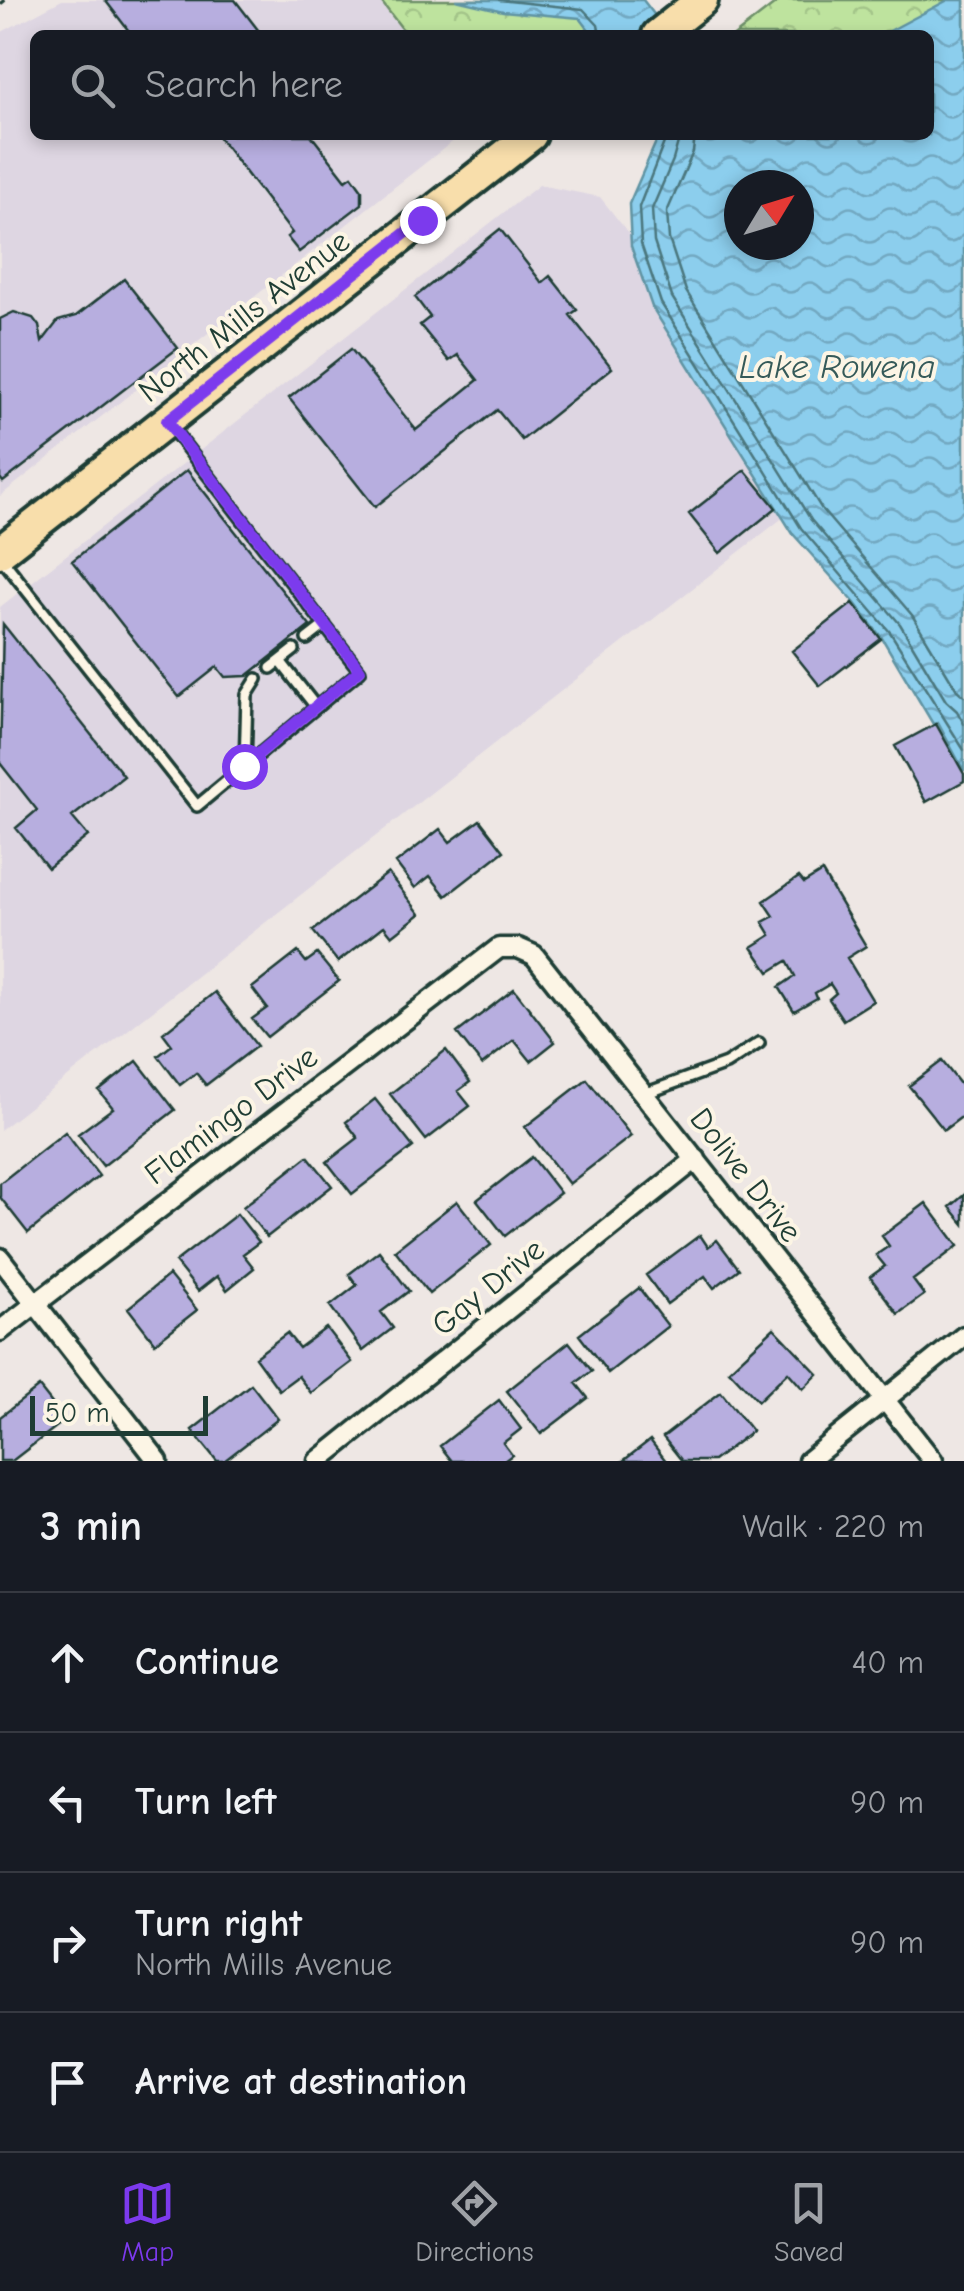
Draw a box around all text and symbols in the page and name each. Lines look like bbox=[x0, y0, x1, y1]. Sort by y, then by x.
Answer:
search box bbox=[30, 30, 934, 140]
icon: search bbox=[65, 58, 120, 113]
text: Search here bbox=[145, 63, 343, 107]
north arrow bbox=[724, 170, 814, 260]
route end bbox=[400, 198, 446, 244]
street label: North Mills Avenue bbox=[131, 222, 357, 410]
water label: Lake Rowena bbox=[739, 346, 935, 387]
route start bbox=[222, 744, 268, 790]
street label: Flamingo Drive bbox=[137, 1038, 325, 1192]
street label: Dolive Drive bbox=[682, 1101, 810, 1249]
street label: Gay Drive bbox=[425, 1231, 551, 1343]
scale bar bbox=[30, 1391, 208, 1436]
text: 50 m bbox=[45, 1397, 110, 1429]
text: 3 min bbox=[40, 1502, 142, 1551]
text: Walk · 220 m bbox=[742, 1508, 924, 1545]
icon: ahead bbox=[40, 1635, 95, 1690]
text: Continue bbox=[135, 1640, 279, 1684]
text: 40 m bbox=[852, 1644, 924, 1681]
icon: left bbox=[40, 1775, 95, 1830]
text: Turn left bbox=[135, 1780, 276, 1824]
text: 90 m bbox=[850, 1784, 924, 1821]
text: Turn right bbox=[135, 1902, 302, 1946]
icon: right bbox=[40, 1915, 95, 1970]
text: 90 m bbox=[850, 1924, 924, 1961]
text: North Mills Avenue bbox=[135, 1946, 392, 1983]
icon: arrive bbox=[40, 2055, 95, 2110]
text: Arrive at destination bbox=[135, 2060, 467, 2104]
tab: Map bbox=[120, 2176, 175, 2268]
tab: Directions bbox=[415, 2176, 534, 2268]
tab: Saved bbox=[774, 2176, 844, 2268]

